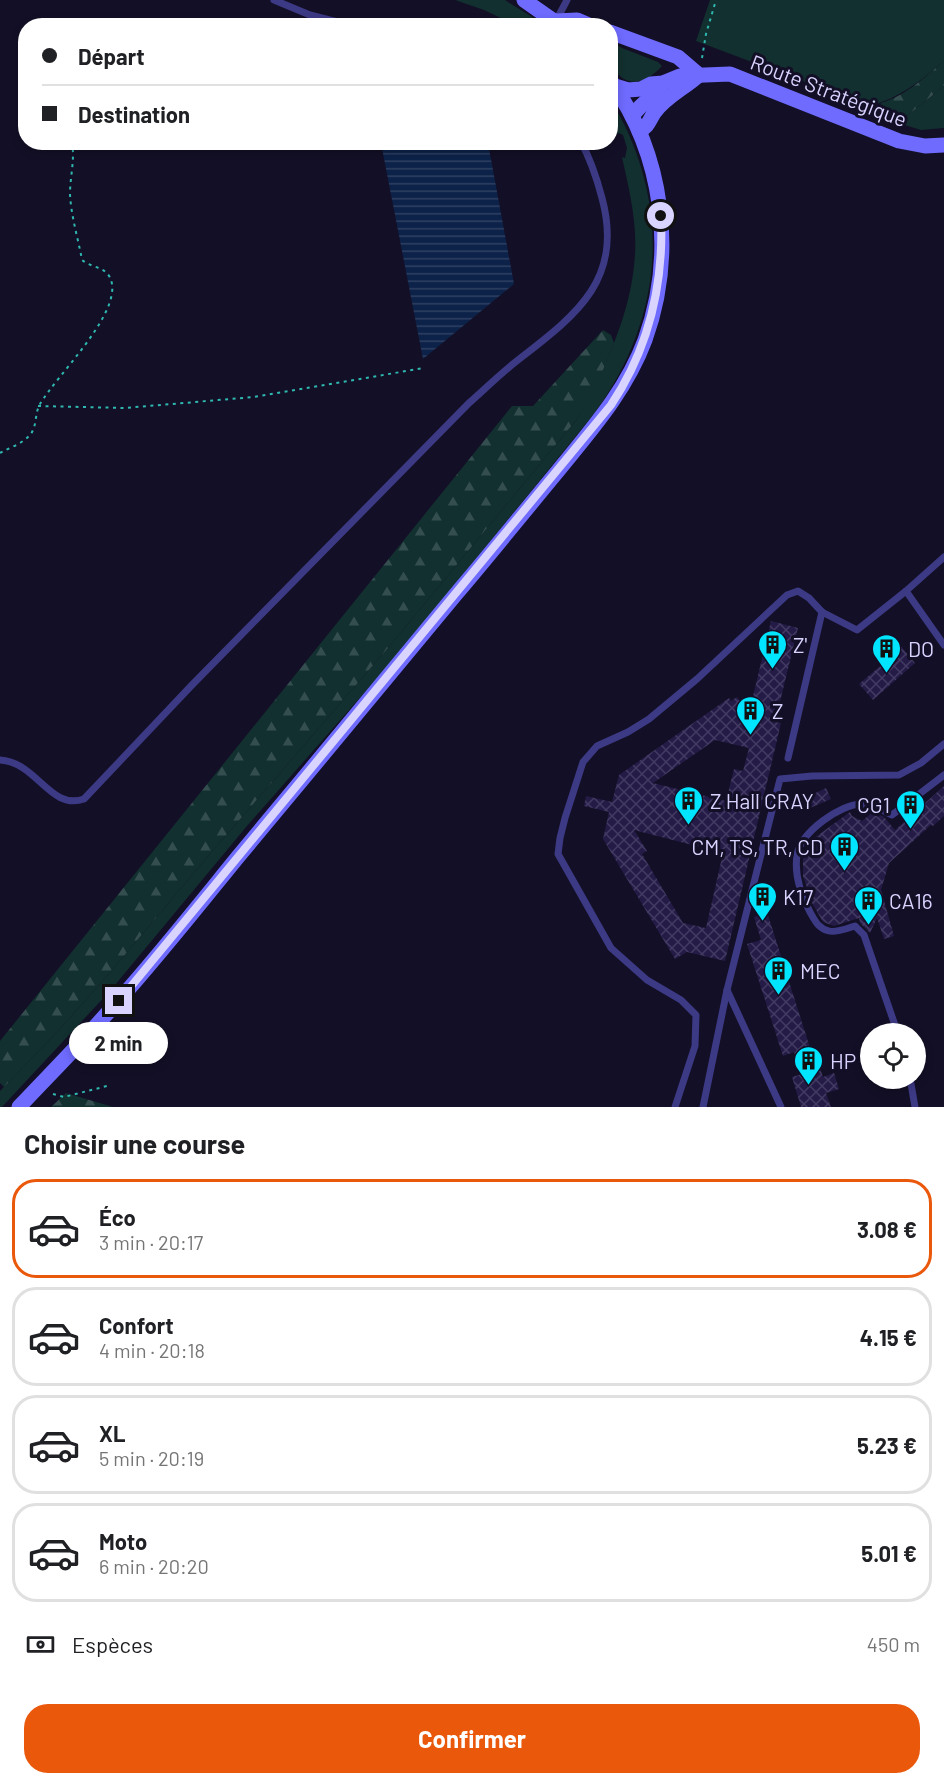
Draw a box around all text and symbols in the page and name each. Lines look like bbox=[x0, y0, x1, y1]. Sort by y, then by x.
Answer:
text: Départ bbox=[78, 43, 145, 69]
street label: Route Stratégique bbox=[747, 49, 911, 131]
text: Destination bbox=[78, 101, 190, 127]
route start bbox=[647, 202, 674, 229]
building icon: Z' bbox=[756, 628, 788, 670]
place label: Z' bbox=[793, 632, 808, 657]
building icon: DO bbox=[871, 632, 903, 674]
place label: DO bbox=[908, 636, 934, 661]
building icon: Z bbox=[735, 694, 767, 736]
place label: Z bbox=[772, 698, 784, 723]
building icon: Z Hall CRAY bbox=[673, 784, 705, 826]
place label: Z Hall CRAY bbox=[710, 788, 814, 813]
building icon: CG1 bbox=[895, 788, 927, 830]
place label: CG1 bbox=[857, 792, 890, 817]
building icon: CM, TS, TR, CD bbox=[828, 830, 860, 872]
place label: CM, TS, TR, CD bbox=[692, 834, 823, 859]
building icon: K17 bbox=[746, 880, 778, 922]
place label: K17 bbox=[783, 884, 813, 909]
building icon: CA16 bbox=[852, 884, 884, 926]
place label: CA16 bbox=[889, 888, 933, 913]
building icon: MEC bbox=[763, 954, 795, 996]
place label: MEC bbox=[800, 958, 840, 983]
route end bbox=[105, 987, 132, 1014]
callout: 2 min bbox=[70, 1022, 168, 1064]
map controls bbox=[860, 1023, 926, 1089]
button: locate bbox=[860, 1023, 926, 1089]
text: 2 min bbox=[95, 1031, 142, 1055]
building icon: HP bbox=[793, 1044, 825, 1086]
place label: HP bbox=[830, 1048, 856, 1073]
text: Choisir une course bbox=[24, 1127, 245, 1159]
icon: car bbox=[27, 1202, 81, 1256]
text: Éco bbox=[99, 1204, 136, 1230]
text: 3.08 € bbox=[857, 1216, 917, 1242]
text: 3 min · 20:17 bbox=[99, 1230, 203, 1254]
icon: car bbox=[27, 1310, 81, 1364]
text: Confort bbox=[99, 1312, 174, 1338]
text: 4.15 € bbox=[860, 1324, 917, 1350]
text: 4 min · 20:18 bbox=[99, 1338, 205, 1362]
icon: car bbox=[27, 1418, 81, 1472]
text: XL bbox=[99, 1420, 125, 1446]
text: 5.23 € bbox=[857, 1432, 917, 1458]
text: 5 min · 20:19 bbox=[99, 1446, 204, 1470]
icon: car bbox=[27, 1526, 81, 1580]
text: Moto bbox=[99, 1528, 147, 1554]
text: 5.01 € bbox=[861, 1540, 917, 1566]
text: 6 min · 20:20 bbox=[99, 1554, 209, 1578]
icon: cash bbox=[24, 1628, 57, 1661]
text: Espèces bbox=[72, 1631, 153, 1657]
text: 450 m bbox=[867, 1632, 920, 1656]
button: Confirmer bbox=[24, 1704, 920, 1773]

